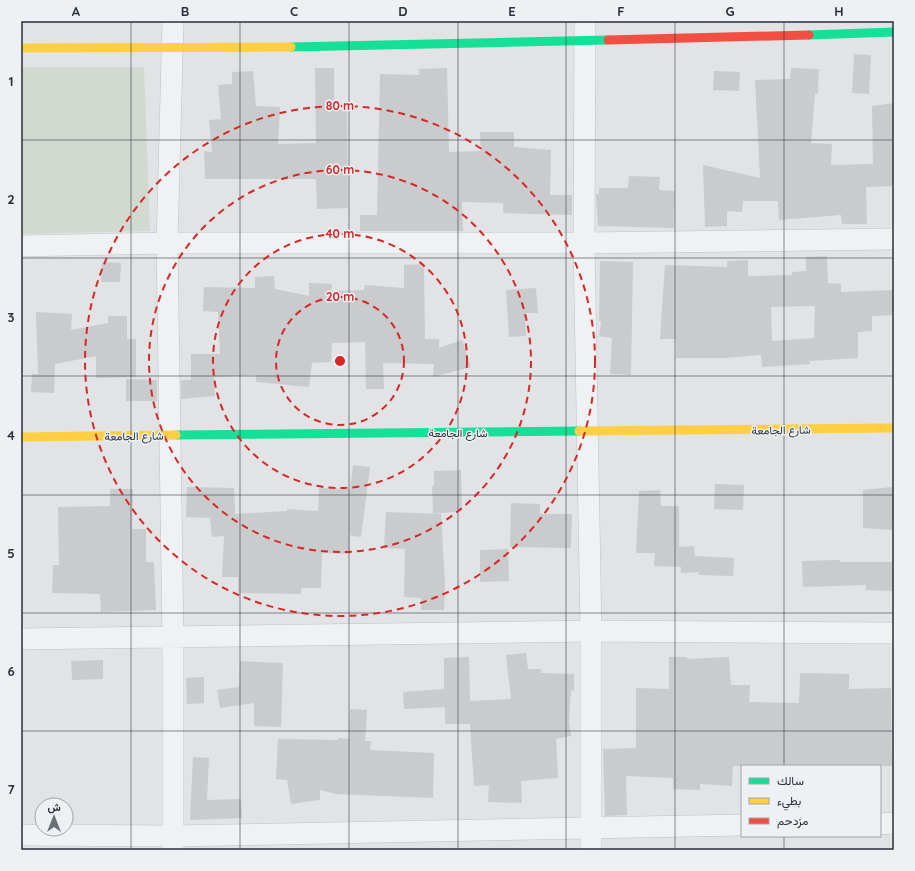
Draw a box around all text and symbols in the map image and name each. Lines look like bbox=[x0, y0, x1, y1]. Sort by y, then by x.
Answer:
text: A bbox=[72, 3, 81, 19]
text: B bbox=[181, 3, 189, 19]
text: C bbox=[290, 3, 298, 19]
text: D bbox=[398, 3, 408, 19]
text: E bbox=[508, 3, 516, 19]
text: F bbox=[617, 3, 625, 19]
text: G bbox=[725, 3, 735, 19]
text: H bbox=[834, 3, 844, 19]
text: 1 bbox=[8, 73, 14, 89]
text: 80 m bbox=[326, 98, 354, 113]
text: 60 m bbox=[326, 162, 354, 177]
text: 2 bbox=[7, 191, 15, 207]
text: 40 m bbox=[326, 226, 354, 241]
text: 20 m bbox=[326, 289, 354, 304]
text: 3 bbox=[8, 309, 15, 325]
centre of rings bbox=[333, 354, 347, 368]
street label: شارع الجامعة bbox=[751, 422, 811, 439]
street label: شارع الجامعة bbox=[428, 426, 488, 441]
text: 4 bbox=[7, 427, 15, 443]
street label: شارع الجامعة bbox=[104, 428, 164, 445]
text: 5 bbox=[7, 545, 15, 561]
text: 6 bbox=[7, 663, 15, 679]
legend bbox=[741, 765, 881, 837]
text: سالك bbox=[777, 773, 804, 788]
text: 7 bbox=[7, 781, 15, 797]
text: بطيء bbox=[777, 793, 801, 811]
north arrow bbox=[34, 797, 74, 837]
text: ش bbox=[47, 800, 61, 814]
text: مزدحم bbox=[777, 813, 808, 829]

